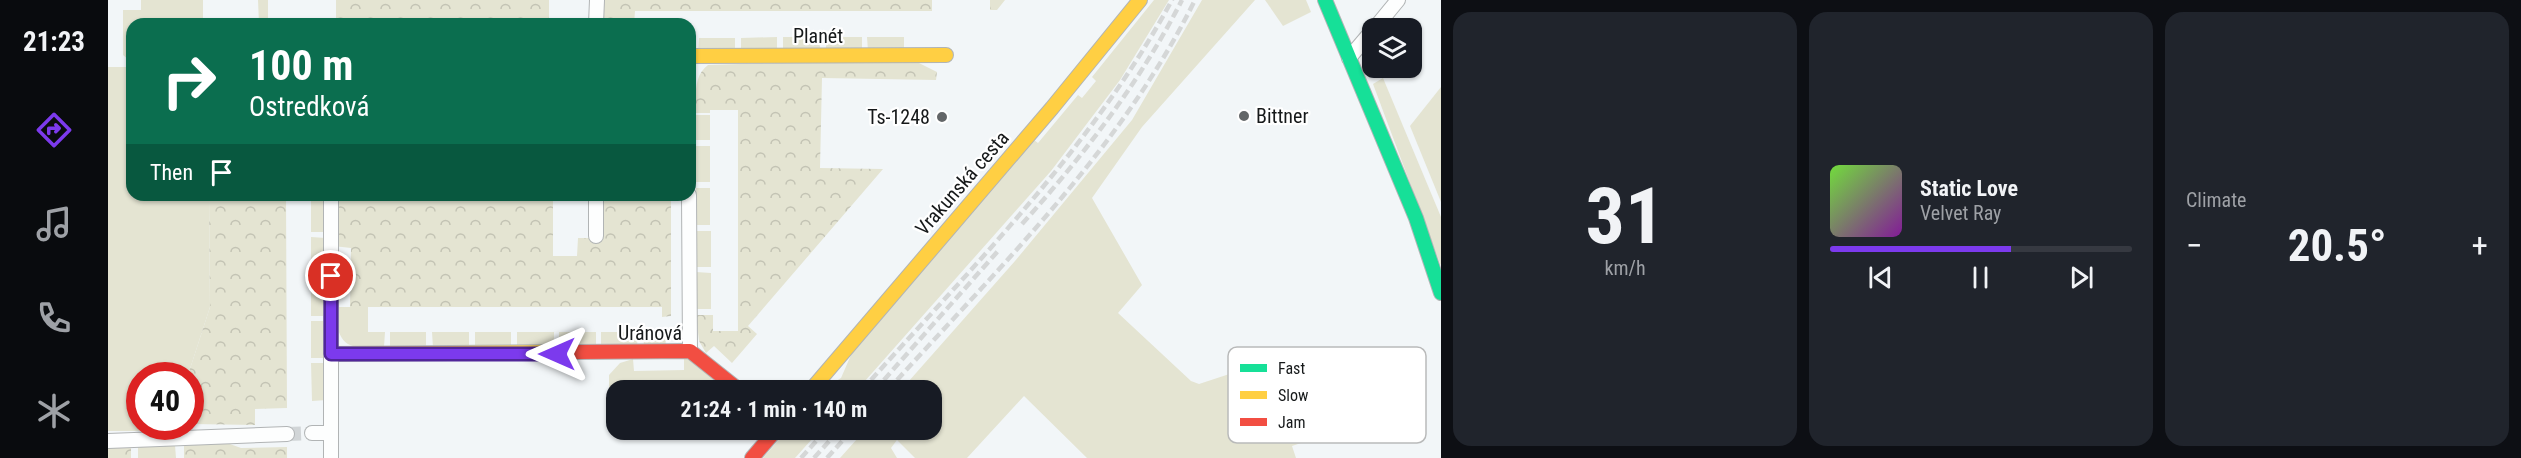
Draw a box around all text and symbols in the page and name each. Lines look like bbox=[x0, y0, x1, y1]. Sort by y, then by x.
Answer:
map controls bbox=[1362, 18, 1422, 78]
button: layers bbox=[1362, 18, 1422, 78]
street label: Planét bbox=[793, 24, 843, 48]
text: 21:23 bbox=[23, 26, 85, 58]
text: 100 m bbox=[249, 41, 354, 90]
icon: right bbox=[150, 42, 228, 120]
text: Ostredková bbox=[249, 91, 369, 123]
place label: Bittner bbox=[1256, 104, 1309, 128]
place label: Ts-1248 bbox=[867, 105, 930, 129]
icon: directions bbox=[33, 109, 75, 151]
marker: Bittner bbox=[1237, 109, 1251, 123]
marker: Ts-1248 bbox=[935, 110, 949, 124]
street label: Vrakunská cesta bbox=[910, 126, 1014, 240]
icon: arrive bbox=[205, 156, 238, 189]
text: Then bbox=[150, 160, 193, 185]
text: 31 bbox=[1586, 171, 1664, 262]
text: Static Love bbox=[1920, 176, 2018, 201]
text: Climate bbox=[2186, 188, 2246, 212]
text: Velvet Ray bbox=[1920, 201, 2001, 225]
icon: music bbox=[33, 203, 75, 245]
text: 20.5° bbox=[2288, 219, 2386, 272]
text: − bbox=[2186, 226, 2203, 265]
text: + bbox=[2472, 226, 2488, 265]
pin bbox=[305, 250, 356, 301]
text: km/h bbox=[1604, 256, 1646, 280]
icon: arrive bbox=[314, 259, 347, 292]
icon: previous bbox=[1864, 261, 1897, 294]
icon: pause bbox=[1964, 261, 1997, 294]
icon: next bbox=[2065, 261, 2098, 294]
icon: phone bbox=[33, 297, 75, 339]
street label: Uránová bbox=[618, 321, 682, 345]
position arrow bbox=[525, 322, 589, 386]
legend bbox=[1228, 347, 1426, 443]
text: Fast bbox=[1278, 359, 1305, 378]
speed limit sign: 40 bbox=[126, 362, 204, 440]
text: Slow bbox=[1278, 386, 1308, 405]
icon: climate bbox=[33, 390, 75, 432]
text: 21:24 · 1 min · 140 m bbox=[681, 397, 867, 422]
text: Jam bbox=[1278, 413, 1305, 432]

